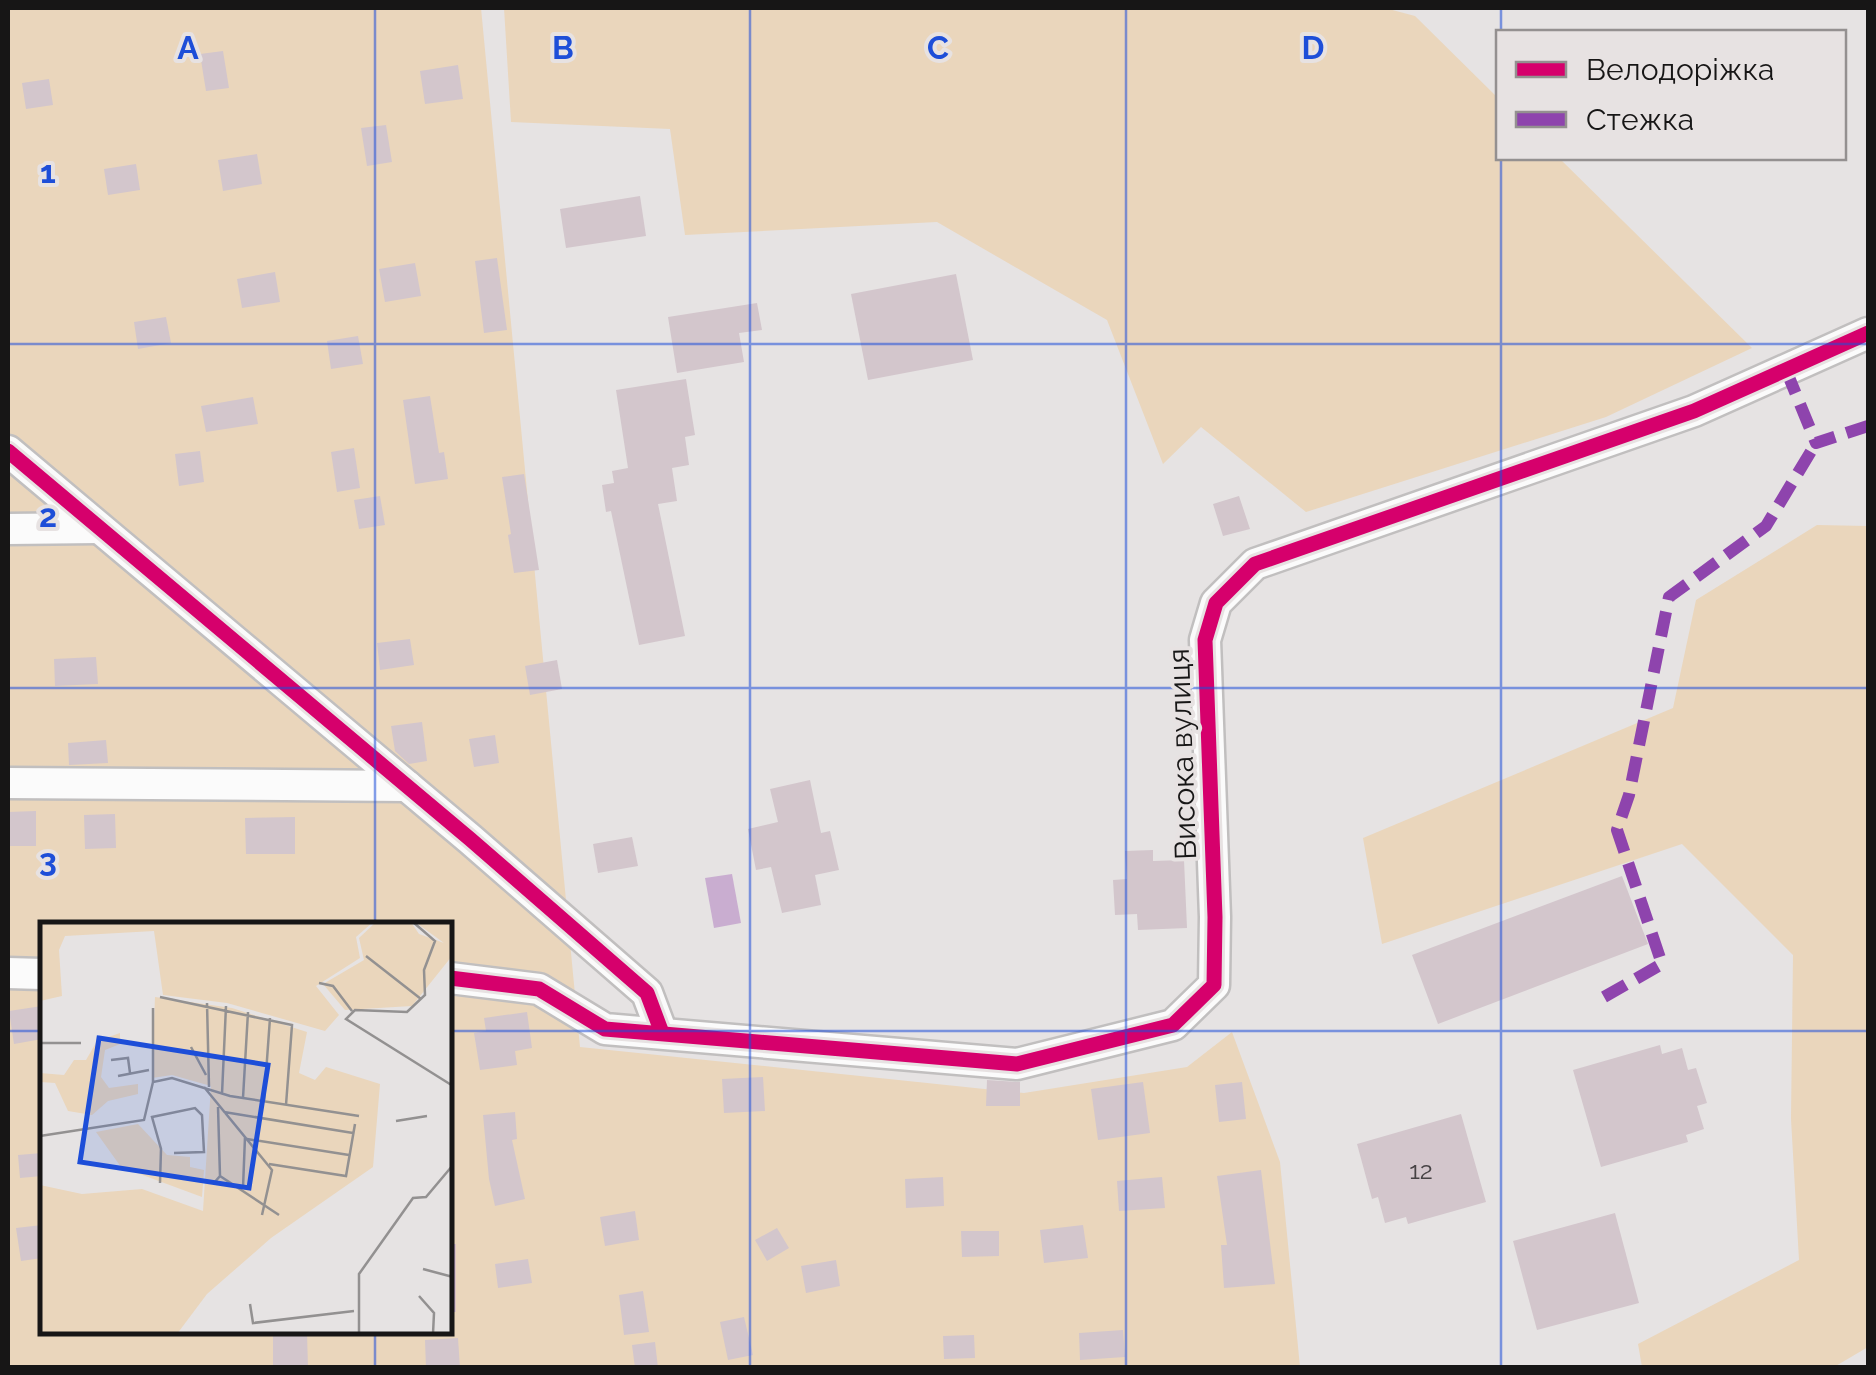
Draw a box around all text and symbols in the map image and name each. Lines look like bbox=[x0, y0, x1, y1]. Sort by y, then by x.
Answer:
text: A bbox=[177, 29, 199, 66]
text: B bbox=[552, 29, 574, 66]
text: C bbox=[927, 29, 949, 66]
text: D bbox=[1302, 29, 1324, 66]
legend bbox=[1496, 30, 1846, 160]
text: Велодоріжка bbox=[1586, 52, 1774, 87]
text: Стежка bbox=[1586, 102, 1694, 137]
text: 1 bbox=[40, 153, 56, 190]
text: 2 bbox=[39, 497, 57, 534]
street label: Висока вулиця bbox=[1161, 648, 1203, 860]
text: 3 bbox=[39, 841, 57, 878]
inset map bbox=[40, 922, 452, 1335]
house number: 12 bbox=[1409, 1155, 1433, 1185]

